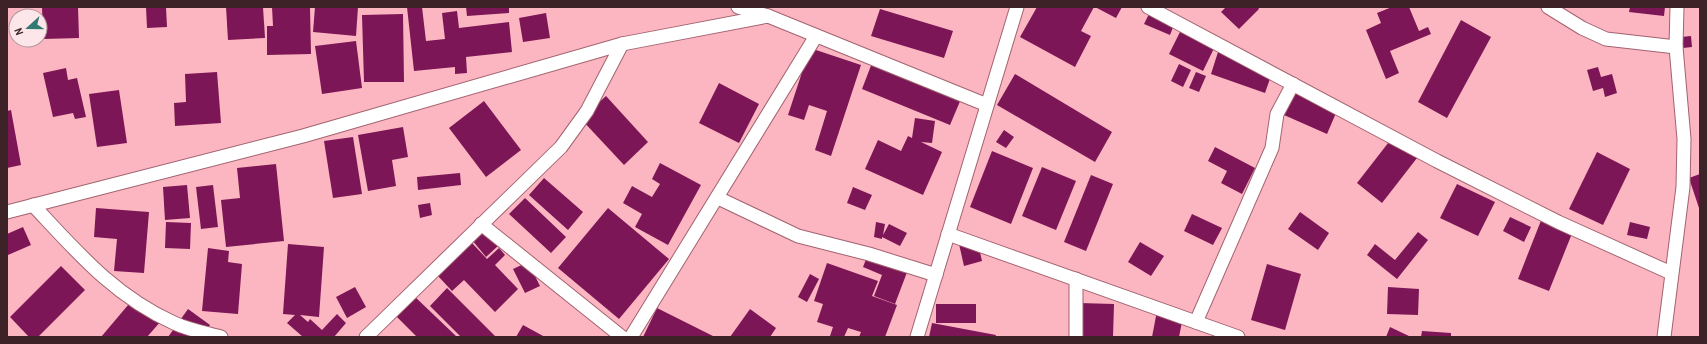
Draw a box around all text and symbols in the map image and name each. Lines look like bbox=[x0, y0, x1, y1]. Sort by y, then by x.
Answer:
north arrow bbox=[8, 8, 48, 48]
text: N bbox=[11, 26, 26, 37]

